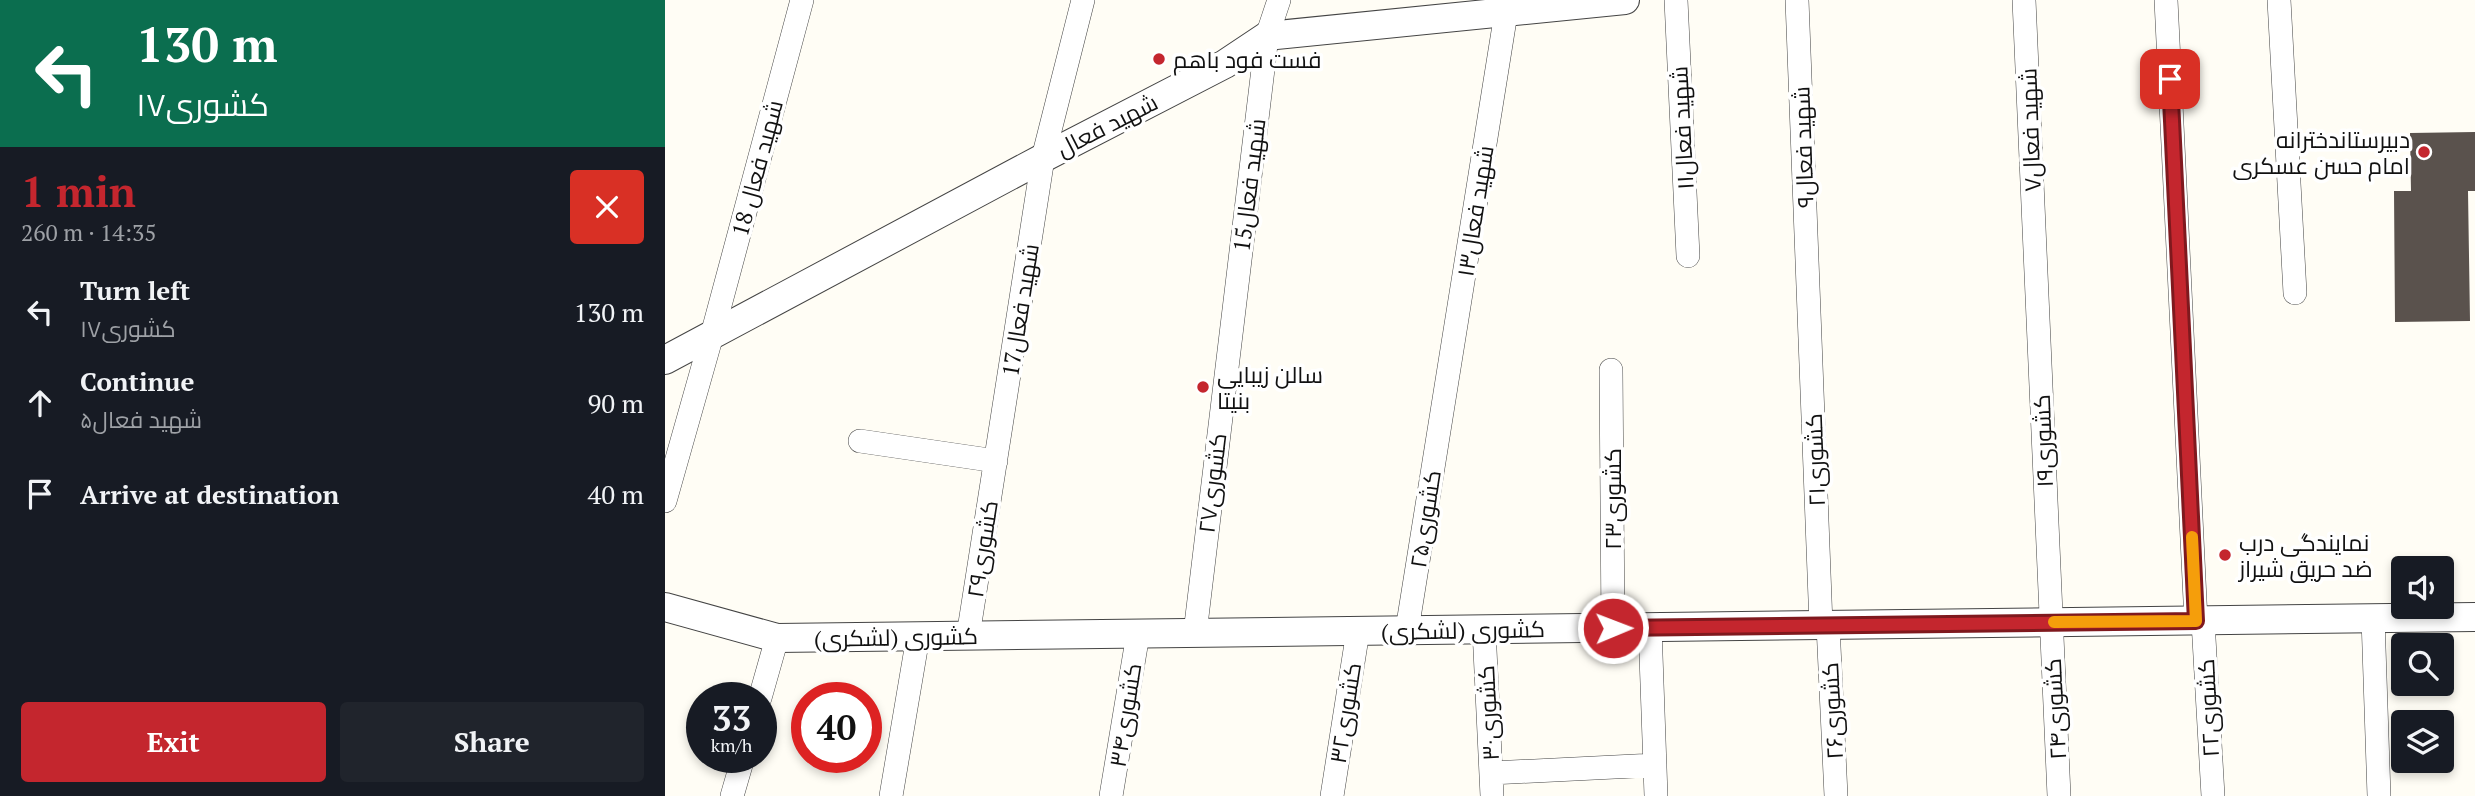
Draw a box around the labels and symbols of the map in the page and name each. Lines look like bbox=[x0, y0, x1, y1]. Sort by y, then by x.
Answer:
place label: فست فود باهم bbox=[1173, 44, 1321, 76]
pin bbox=[2140, 49, 2200, 109]
marker: فست فود باهم bbox=[1151, 51, 1167, 67]
street label: شهید فعال۱۱ bbox=[1663, 65, 1701, 191]
street label: شهید فعال۷ bbox=[2012, 68, 2048, 192]
street label: شهید فعال bbox=[1051, 86, 1163, 164]
street label: شهید فعال۹ bbox=[1785, 86, 1821, 208]
street label: 18 شهید فعال bbox=[724, 97, 790, 239]
street label: 15شهید فعال bbox=[1225, 117, 1273, 253]
place label: دبیرستاندخترانه امام حسن عسکری bbox=[2232, 124, 2410, 182]
street label: شهید فعال۱۳ bbox=[1449, 143, 1501, 279]
marker: دبیرستاندخترانه امام حسن عسکری bbox=[2416, 144, 2432, 160]
street label: 17شهید فعال bbox=[994, 241, 1046, 379]
place label: سالن زیبایی بنیتا bbox=[1217, 359, 1323, 416]
marker: سالن زیبایی بنیتا bbox=[1195, 379, 1211, 395]
street label: ۱۹کشوری bbox=[2026, 394, 2060, 488]
street label: ۲۱کشوری bbox=[1798, 413, 1832, 507]
street label: کشوری۲۷ bbox=[1190, 431, 1234, 535]
street label: کشوری۲۳ bbox=[1597, 448, 1628, 550]
street label: کشوری۲۵ bbox=[1402, 468, 1448, 570]
street label: کشوری۲۹ bbox=[959, 498, 1005, 600]
place label: نمایندگی درب ضد حریق شیراز bbox=[2237, 527, 2373, 584]
marker: نمایندگی درب ضد حریق شیراز bbox=[2217, 547, 2233, 563]
position arrow bbox=[1576, 591, 1650, 665]
street label: کشوری (لشکری) bbox=[1381, 613, 1545, 647]
street label: کشوری (لشکری) bbox=[814, 620, 978, 654]
street label: کشوری۲۴ bbox=[2037, 658, 2073, 760]
street label: کشوری۲۲ bbox=[2190, 658, 2226, 758]
street label: کشوری۳۲ bbox=[1322, 660, 1368, 766]
street label: کشوری۳۴ bbox=[1101, 661, 1149, 769]
street label: کشوری۲۶ bbox=[1814, 662, 1850, 760]
street label: کشوری۳۰ bbox=[1470, 665, 1506, 761]
speed limit sign: 40 bbox=[791, 682, 882, 773]

